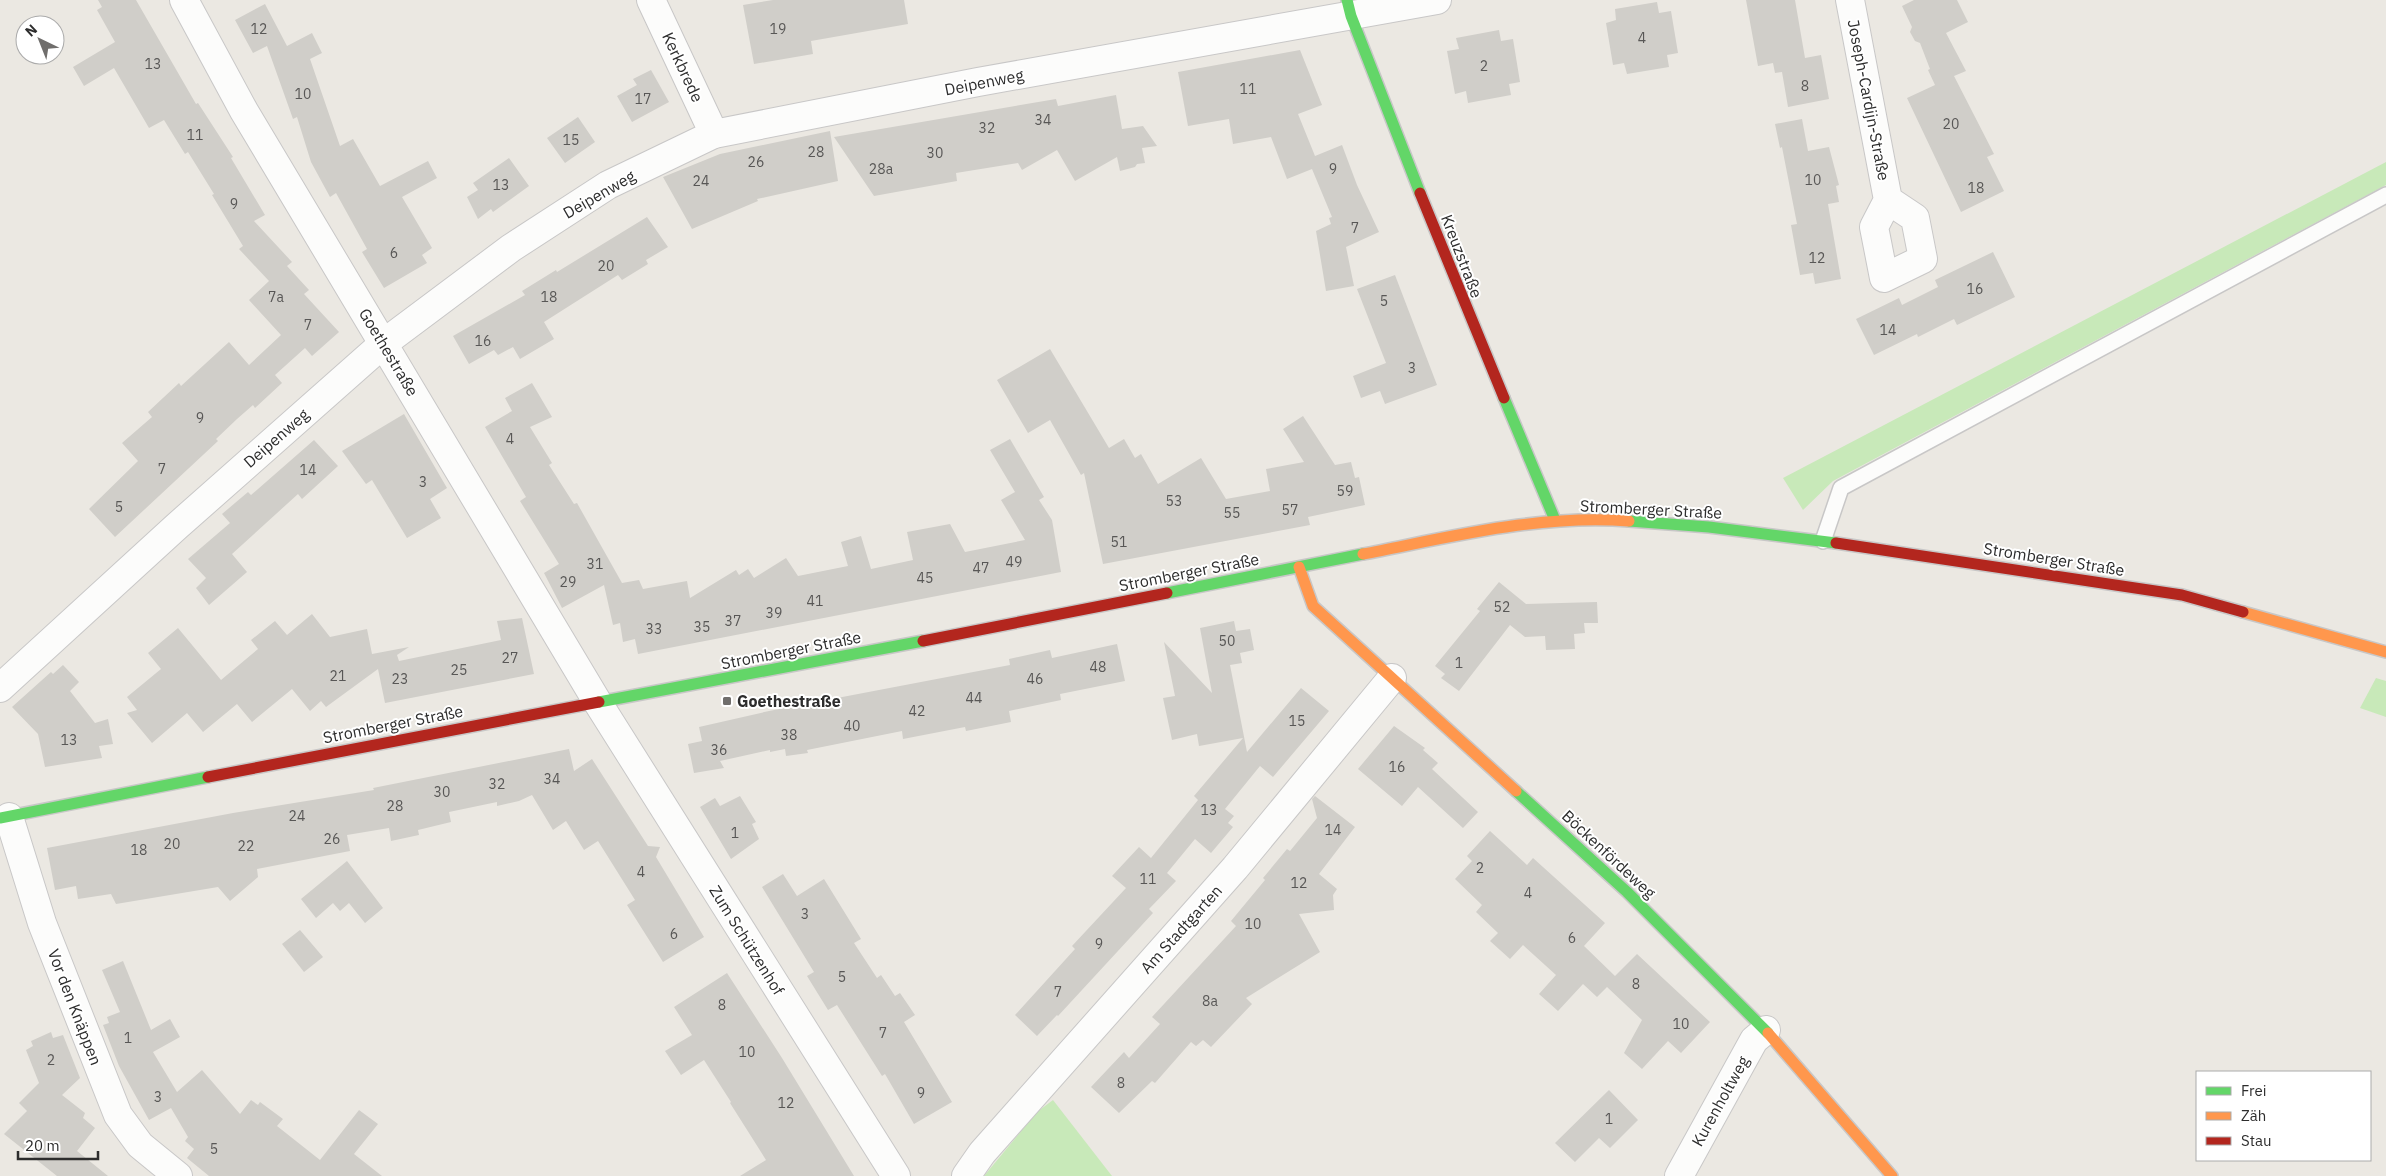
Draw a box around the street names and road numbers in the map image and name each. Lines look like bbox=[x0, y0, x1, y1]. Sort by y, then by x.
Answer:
street label: Joseph-Cardijn-Straße bbox=[1844, 18, 1894, 182]
street label: Kerkbrede bbox=[658, 29, 708, 105]
street label: Deipenweg bbox=[943, 64, 1026, 99]
street label: Deipenweg bbox=[559, 165, 639, 223]
street label: Kreuzstraße bbox=[1437, 211, 1487, 301]
street label: Goethestraße bbox=[355, 304, 423, 400]
street label: Deipenweg bbox=[239, 404, 313, 472]
street label: Stromberger Straße bbox=[1579, 495, 1723, 523]
street label: Stromberger Straße bbox=[1982, 538, 2126, 580]
street label: Stromberger Straße bbox=[1117, 549, 1261, 595]
street label: Stromberger Straße bbox=[719, 627, 863, 673]
street label: Stromberger Straße bbox=[321, 701, 465, 747]
street label: Böckenfördeweg bbox=[1558, 806, 1660, 903]
street label: Am Stadtgarten bbox=[1136, 881, 1226, 977]
street label: Zum Schützenhof bbox=[705, 882, 789, 998]
street label: Vor den Knäppen bbox=[44, 946, 106, 1068]
street label: Kurenholtweg bbox=[1687, 1052, 1753, 1150]

